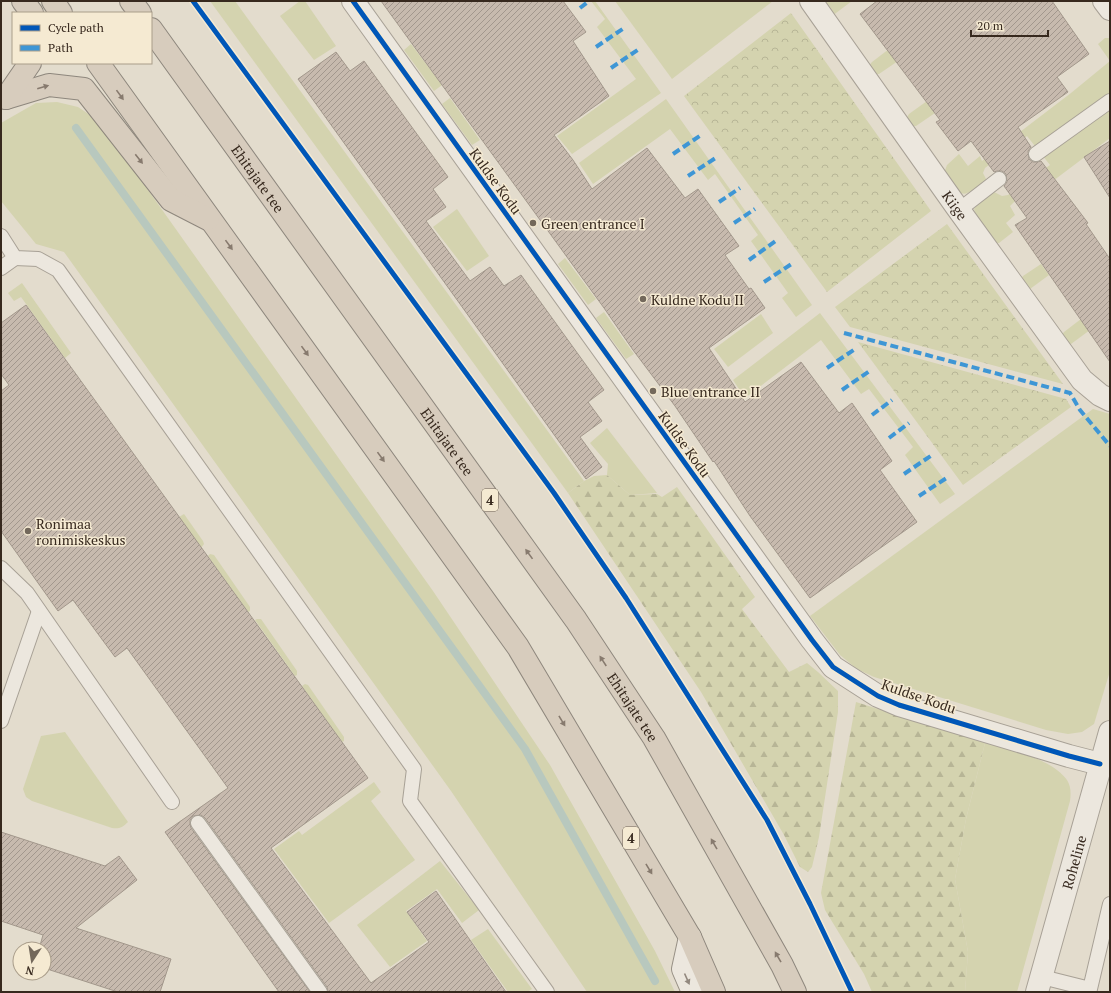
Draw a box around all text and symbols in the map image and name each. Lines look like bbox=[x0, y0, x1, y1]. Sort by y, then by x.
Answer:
legend bbox=[12, 12, 152, 64]
scale bar bbox=[971, 12, 1048, 38]
text: 20 m bbox=[977, 18, 1004, 33]
text: Cycle path bbox=[48, 20, 104, 35]
text: Path bbox=[48, 40, 73, 55]
one-way arrow bbox=[37, 84, 49, 90]
one-way arrow bbox=[116, 89, 124, 100]
street label: Ehitajate tee bbox=[228, 141, 289, 216]
street label: Kuldse Kodu bbox=[466, 144, 526, 218]
one-way arrow bbox=[134, 153, 143, 164]
street label: Kiige bbox=[938, 187, 972, 224]
place label: Green entrance I bbox=[541, 214, 645, 233]
marker: Green entrance I bbox=[528, 218, 538, 228]
one-way arrow bbox=[225, 240, 233, 251]
place label: Kuldne Kodu II bbox=[651, 290, 744, 309]
marker: Kuldne Kodu II bbox=[638, 294, 648, 304]
one-way arrow bbox=[301, 346, 309, 356]
place label: Blue entrance II bbox=[661, 382, 760, 401]
marker: Blue entrance II bbox=[648, 386, 658, 396]
street label: Ehitajate tee bbox=[417, 404, 478, 479]
street label: Kuldse Kodu bbox=[655, 407, 715, 481]
one-way arrow bbox=[377, 451, 385, 462]
road number: 4 bbox=[482, 489, 498, 511]
place label: Ronimaa ronimiskeskus bbox=[36, 514, 126, 549]
marker: Ronimaa ronimiskeskus bbox=[23, 526, 33, 536]
one-way arrow bbox=[525, 549, 533, 559]
one-way arrow bbox=[599, 656, 607, 666]
street label: Ehitajate tee bbox=[604, 669, 663, 745]
street label: Kuldse Kodu bbox=[879, 674, 959, 718]
one-way arrow bbox=[558, 715, 565, 727]
road number: 4 bbox=[623, 827, 639, 849]
street label: Roheline bbox=[1057, 833, 1090, 891]
one-way arrow bbox=[710, 838, 717, 850]
one-way arrow bbox=[646, 863, 653, 875]
north arrow bbox=[12, 941, 52, 981]
one-way arrow bbox=[774, 951, 781, 963]
text: N bbox=[24, 963, 35, 978]
one-way arrow bbox=[684, 973, 690, 984]

